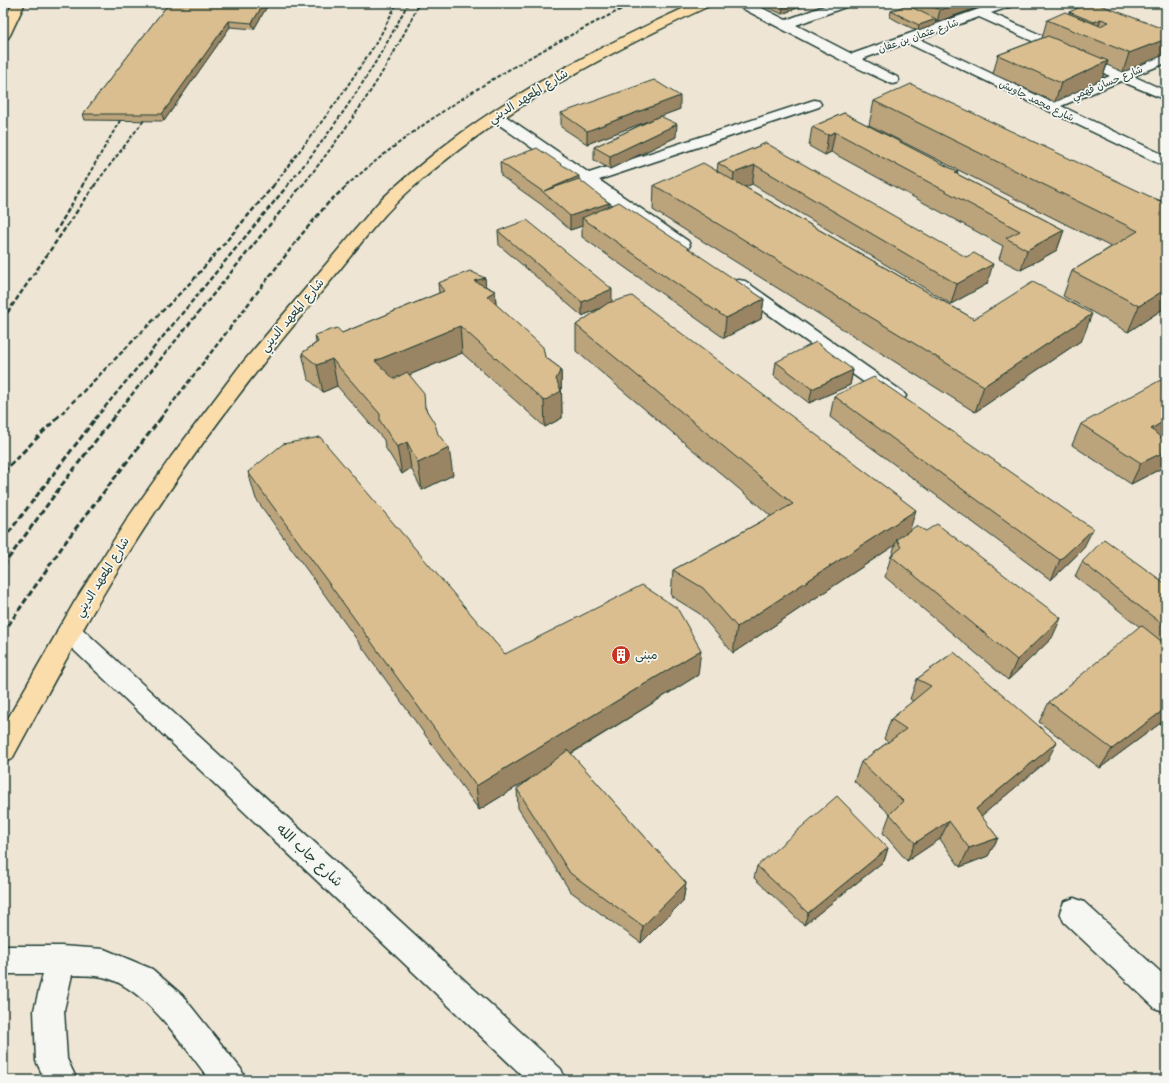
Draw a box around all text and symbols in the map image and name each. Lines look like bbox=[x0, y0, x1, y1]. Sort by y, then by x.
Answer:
street label: شارع عثمان بن عفان bbox=[877, 17, 961, 56]
street label: شارع حسان فهمي bbox=[1070, 63, 1146, 105]
street label: شارع المعهد الديني bbox=[486, 66, 572, 129]
street label: شارع محمد جاويش bbox=[997, 78, 1076, 125]
street label: شارع المعهد الديني bbox=[257, 276, 330, 357]
street label: شارع المعهد الديني bbox=[72, 535, 135, 621]
building icon: مبنى bbox=[610, 644, 632, 666]
place label: مبنى bbox=[635, 648, 658, 663]
street label: شارع جاب الله bbox=[272, 820, 346, 891]

